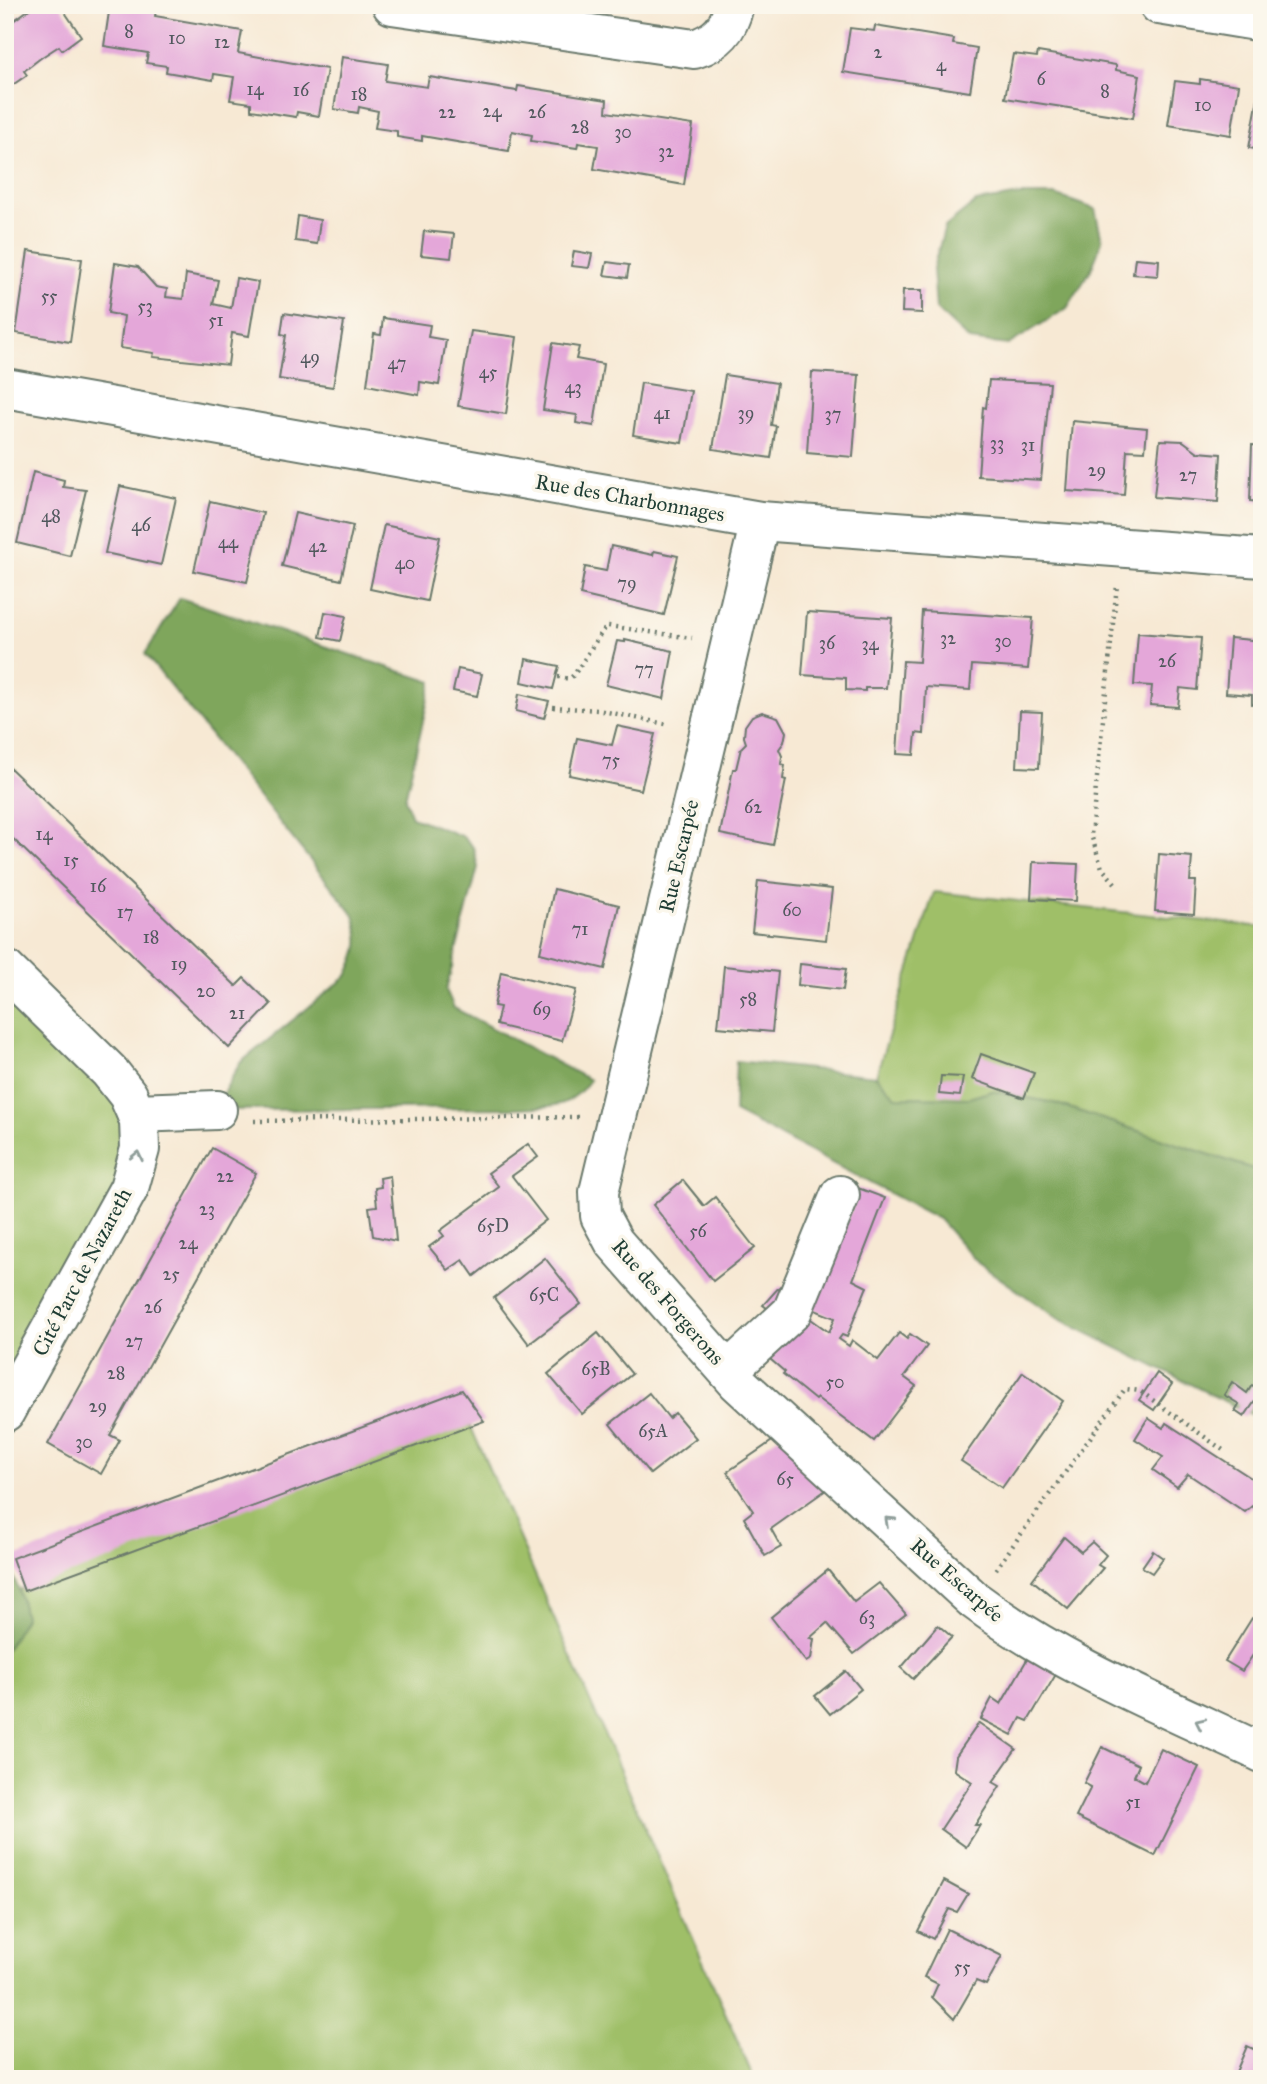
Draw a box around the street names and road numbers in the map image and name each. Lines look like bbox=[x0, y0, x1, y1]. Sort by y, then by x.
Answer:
street label: Rue des Charbonnages bbox=[533, 469, 727, 527]
street label: Rue Escarpée bbox=[653, 797, 705, 915]
street label: Cité Parc de Nazareth bbox=[27, 1183, 137, 1360]
street label: Rue des Forgerons bbox=[606, 1234, 730, 1370]
street label: Rue Escarpée bbox=[905, 1532, 1009, 1628]

